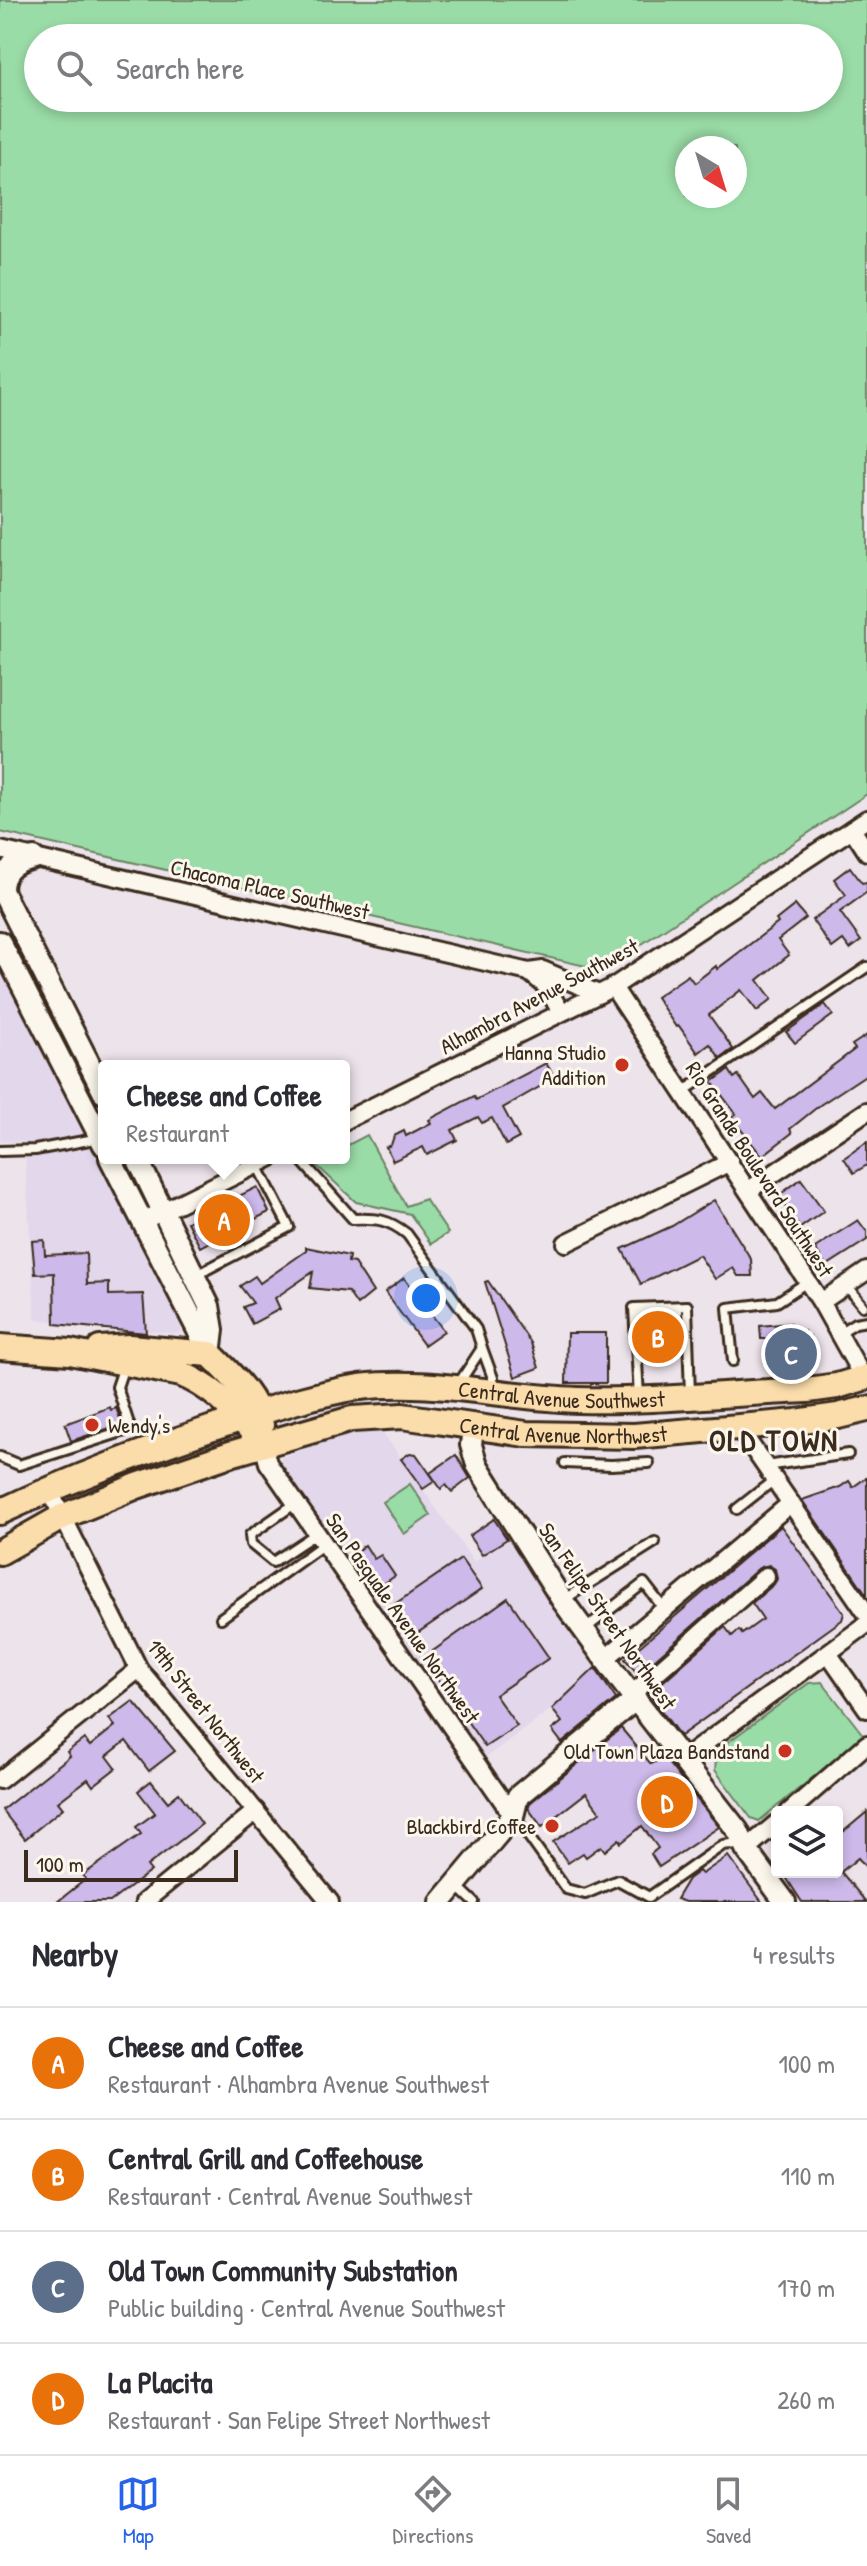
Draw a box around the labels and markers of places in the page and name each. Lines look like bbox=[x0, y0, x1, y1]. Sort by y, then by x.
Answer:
place label: Hanna Studio Addition bbox=[505, 1037, 606, 1092]
marker: Hanna Studio Addition bbox=[613, 1056, 631, 1074]
pin: A bbox=[198, 1190, 250, 1250]
pin: B bbox=[632, 1307, 684, 1367]
pin: C bbox=[765, 1324, 817, 1384]
place label: Wendy's bbox=[108, 1410, 170, 1440]
marker: Wendy's bbox=[83, 1416, 101, 1434]
place label: Old Town Plaza Bandstand bbox=[563, 1736, 769, 1766]
marker: Old Town Plaza Bandstand bbox=[776, 1742, 794, 1760]
pin: D bbox=[641, 1772, 693, 1832]
place label: Blackbird Coffee bbox=[407, 1811, 536, 1841]
marker: Blackbird Coffee bbox=[543, 1817, 561, 1835]

